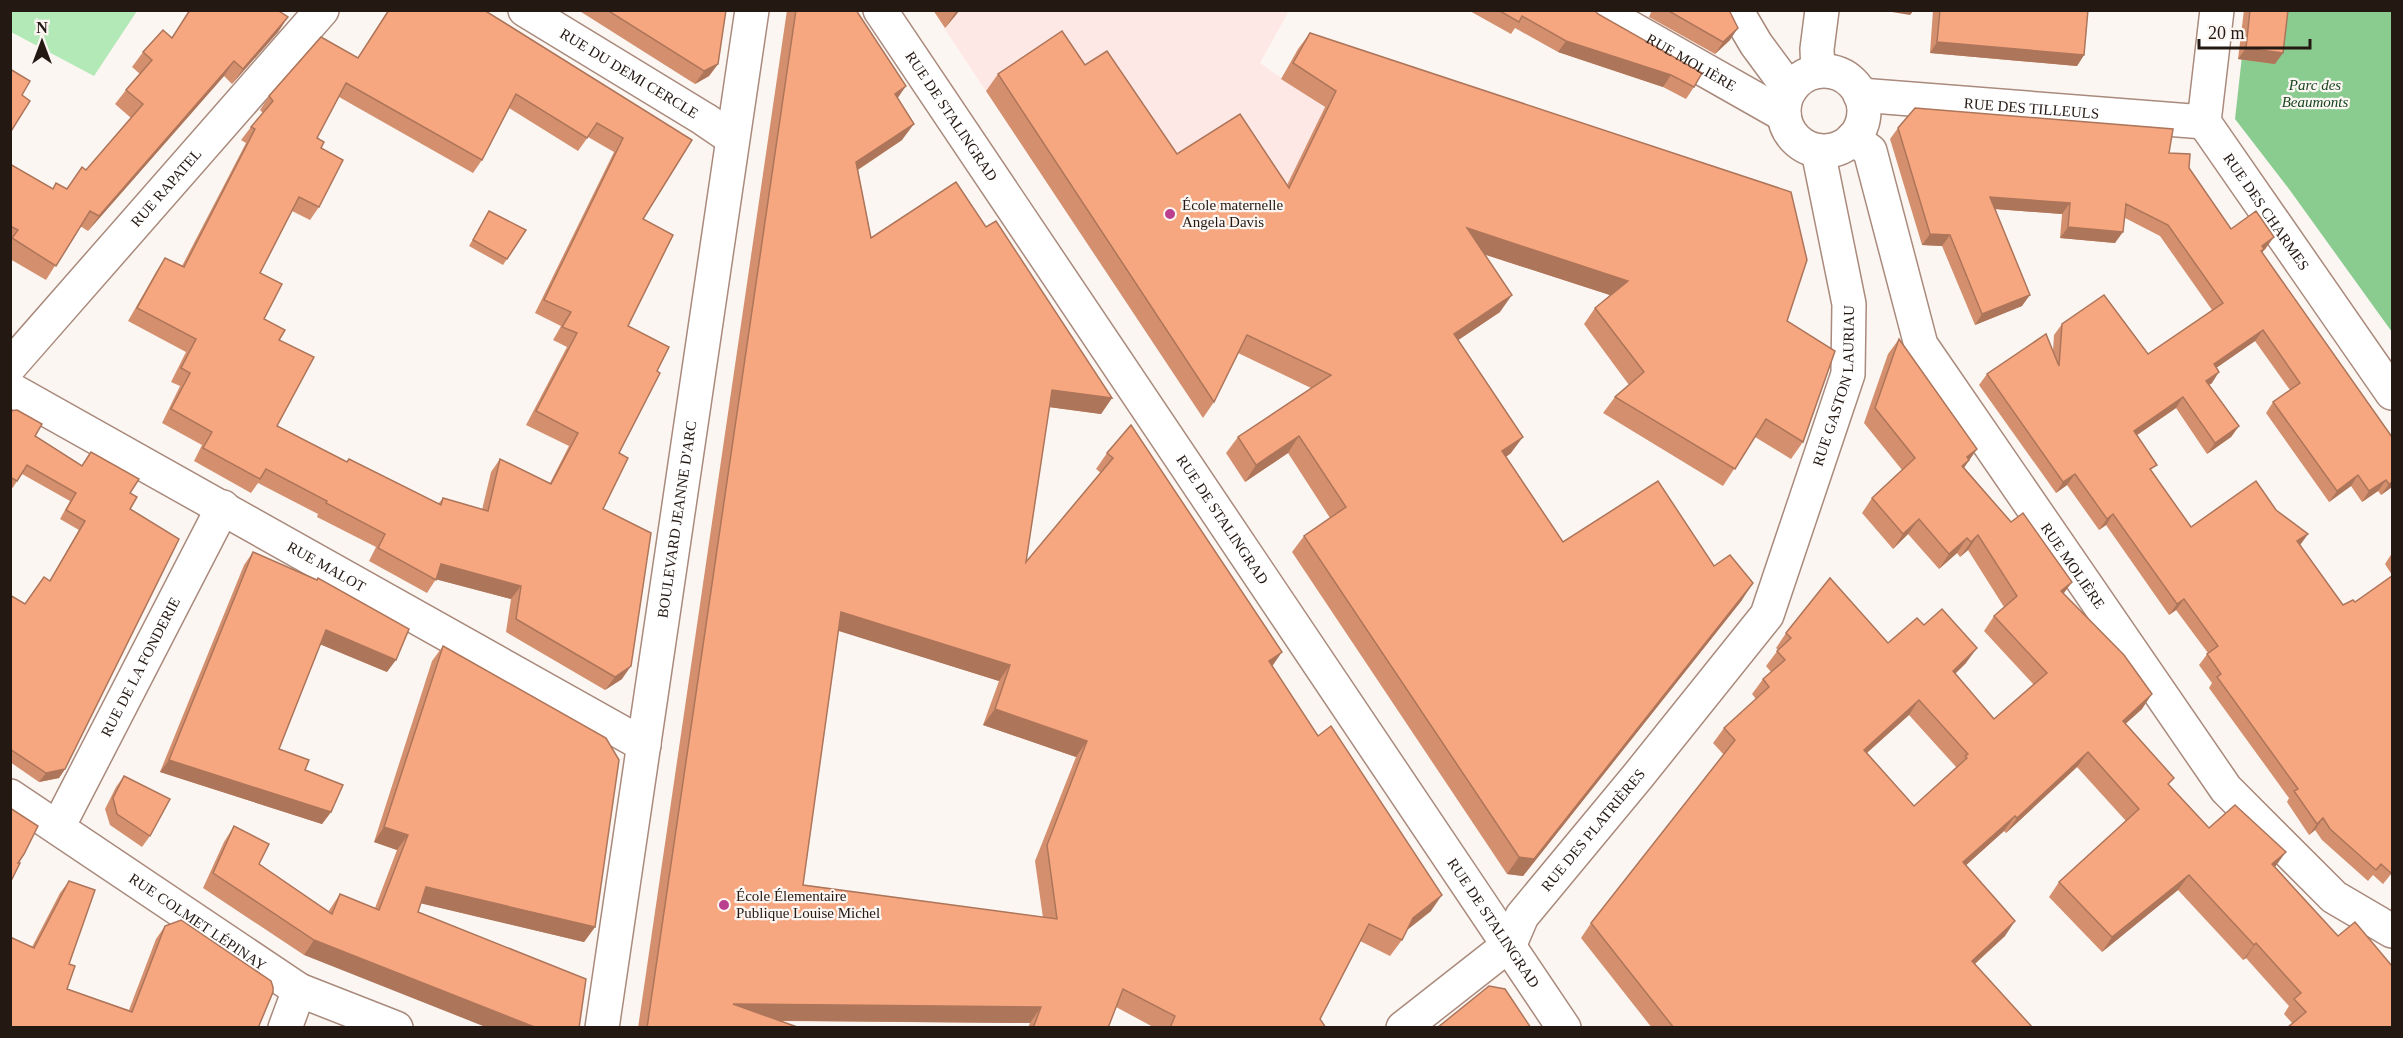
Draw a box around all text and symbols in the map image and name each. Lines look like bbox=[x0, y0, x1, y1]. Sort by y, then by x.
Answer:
north arrow bbox=[12, 12, 72, 72]
scale bar bbox=[2199, 12, 2310, 50]
text: N bbox=[36, 19, 48, 36]
text: 20 m bbox=[2208, 23, 2245, 43]
street label: RUE DU DEMI CERCLE bbox=[557, 25, 701, 122]
street label: RUE MOLIÈRE bbox=[1644, 31, 1739, 94]
street label: RUE DE STALINGRAD bbox=[902, 49, 1001, 184]
park label: Parc des Beaumonts bbox=[2282, 77, 2348, 110]
street label: RUE DES TILLEULS bbox=[1963, 95, 2100, 122]
street label: RUE RAPATEL bbox=[128, 146, 205, 230]
street label: RUE DES CHARMES bbox=[2220, 150, 2312, 273]
place label: École maternelle Angela Davis bbox=[1182, 197, 1284, 230]
marker: École maternelle Angela Davis bbox=[1163, 207, 1177, 221]
street label: RUE GASTON LAURIAU bbox=[1810, 305, 1857, 468]
street label: BOULEVARD JEANNE D'ARC bbox=[654, 420, 699, 619]
street label: RUE DE STALINGRAD bbox=[1173, 452, 1272, 587]
street label: RUE MOLIÈRE bbox=[2038, 520, 2108, 612]
street label: RUE MALOT bbox=[285, 538, 368, 595]
street label: RUE DE LA FONDERIE bbox=[98, 595, 183, 739]
street label: RUE DES PLATRIÈRES bbox=[1538, 766, 1648, 894]
street label: RUE DE STALINGRAD bbox=[1444, 855, 1543, 991]
street label: RUE COLMET LÉPINAY bbox=[126, 870, 269, 974]
place label: École Élementaire Publique Louise Michel bbox=[736, 888, 880, 921]
marker: École Élementaire Publique Louise Michel bbox=[717, 898, 731, 912]

